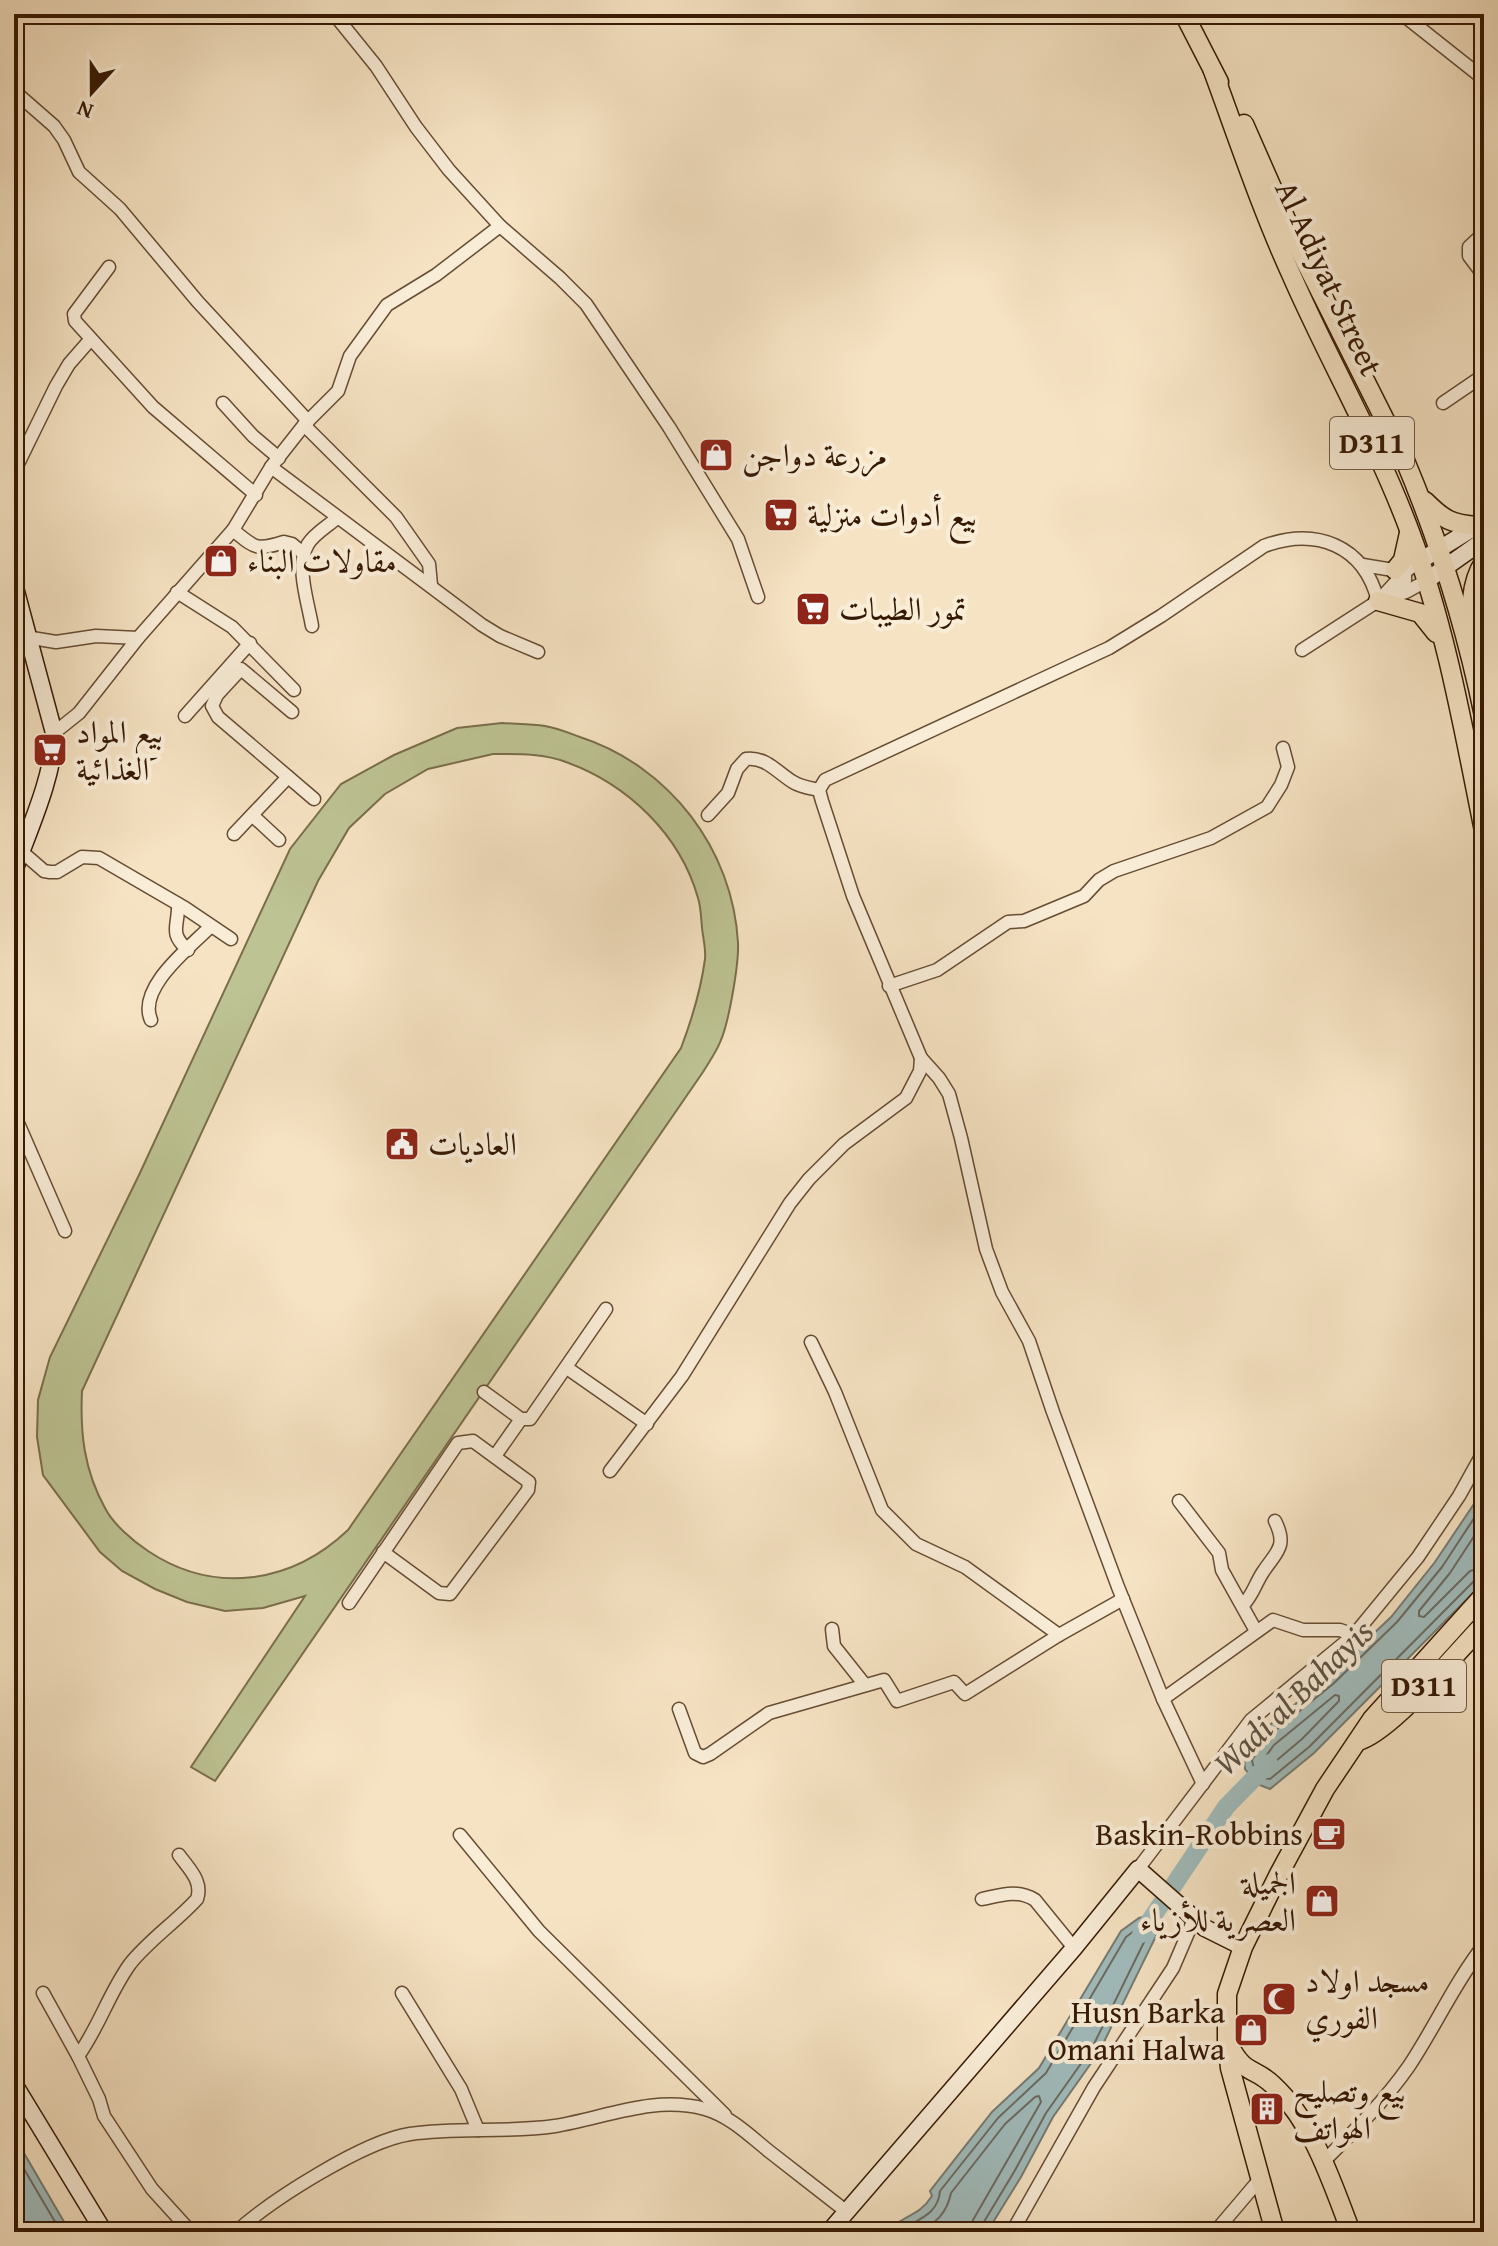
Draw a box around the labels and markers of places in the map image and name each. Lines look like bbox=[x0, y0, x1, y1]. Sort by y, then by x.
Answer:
place label: مزرعة دواجن bbox=[742, 431, 887, 478]
shop icon: مزرعة دواجن bbox=[697, 436, 735, 474]
place label: بيع أدوات منزلية bbox=[807, 491, 977, 544]
supermarket icon: بيع أدوات منزلية bbox=[762, 496, 800, 534]
place label: مقاولات البناء bbox=[247, 537, 397, 584]
shop icon: مقاولات البناء bbox=[202, 542, 240, 580]
place label: تمور الطيبات bbox=[839, 585, 967, 632]
supermarket icon: تمور الطيبات bbox=[794, 590, 832, 628]
place label: بيع المواد الغذائية bbox=[76, 708, 163, 792]
supermarket icon: بيع المواد الغذائية bbox=[31, 731, 69, 769]
place label: العاديات bbox=[428, 1120, 517, 1167]
public building icon: العاديات bbox=[383, 1125, 421, 1163]
place label: Baskin-Robbins bbox=[1095, 1810, 1303, 1857]
cafe icon: Baskin-Robbins bbox=[1310, 1815, 1348, 1853]
place label: الجميلة العصرية للأزياء bbox=[1140, 1859, 1296, 1943]
shop icon: الجميلة العصرية للأزياء bbox=[1303, 1882, 1341, 1920]
place label: مسجد اولاد الفوري bbox=[1305, 1957, 1430, 2043]
mosque icon: مسجد اولاد الفوري bbox=[1260, 1980, 1298, 2018]
place label: Husn Barka Omani Halwa bbox=[1048, 1988, 1225, 2072]
shop icon: Husn Barka Omani Halwa bbox=[1232, 2011, 1270, 2049]
place label: بيع وتصليح الهواتف bbox=[1293, 2067, 1406, 2151]
building icon: بيع وتصليح الهواتف bbox=[1248, 2090, 1286, 2128]

